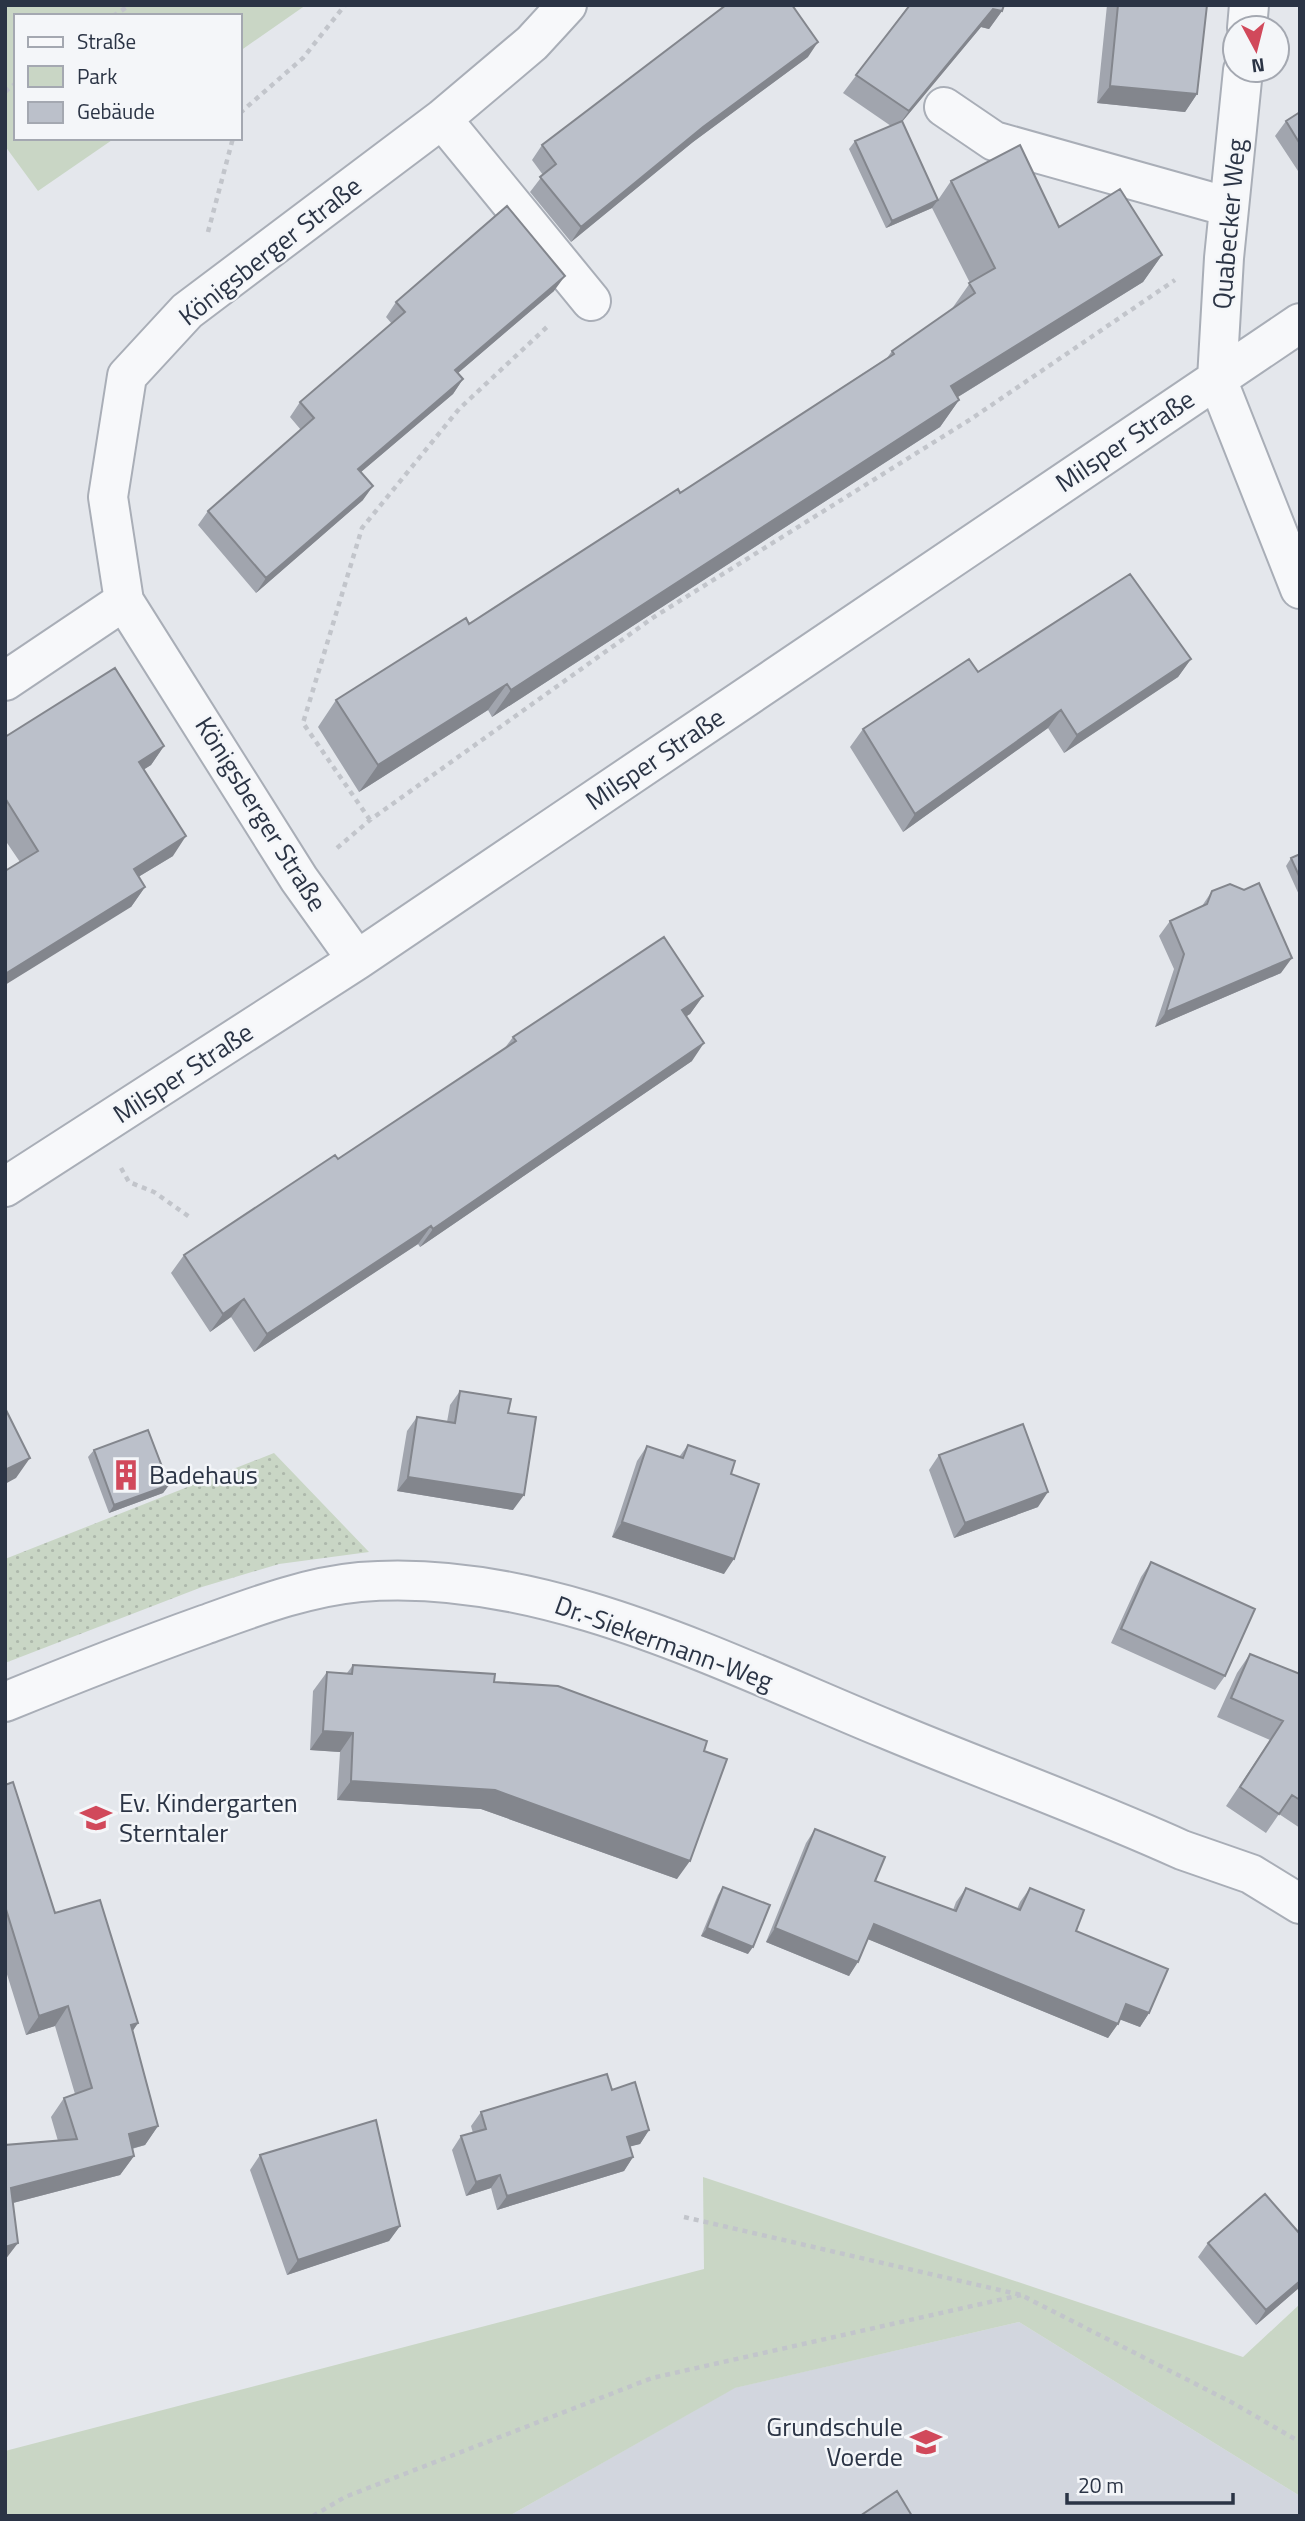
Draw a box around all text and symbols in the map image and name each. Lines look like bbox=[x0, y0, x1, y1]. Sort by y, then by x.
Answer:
legend bbox=[14, 14, 242, 140]
north arrow bbox=[1221, 14, 1291, 84]
text: Straße bbox=[77, 25, 136, 57]
text: N bbox=[1250, 51, 1266, 82]
text: Park bbox=[77, 60, 117, 92]
text: Gebäude bbox=[77, 95, 155, 127]
street label: Quabecker Weg bbox=[1202, 137, 1255, 311]
street label: Königsberger Straße bbox=[170, 167, 370, 335]
street label: Milsper Straße bbox=[1047, 380, 1202, 502]
street label: Milsper Straße bbox=[577, 698, 732, 820]
street label: Königsberger Straße bbox=[186, 709, 337, 919]
street label: Milsper Straße bbox=[105, 1013, 261, 1133]
place label: Badehaus bbox=[149, 1455, 258, 1494]
building icon: Badehaus bbox=[109, 1458, 143, 1492]
street label: Dr.-Siekermann-Weg bbox=[550, 1585, 779, 1700]
place label: Ev. Kindergarten Sterntaler bbox=[119, 1783, 298, 1852]
school or university icon: Ev. Kindergarten Sterntaler bbox=[79, 1801, 113, 1835]
place label: Grundschule Voerde bbox=[766, 2407, 903, 2476]
school or university icon: Grundschule Voerde bbox=[909, 2425, 943, 2459]
scale bar bbox=[1067, 2462, 1233, 2506]
text: 20 m bbox=[1078, 2469, 1124, 2501]

